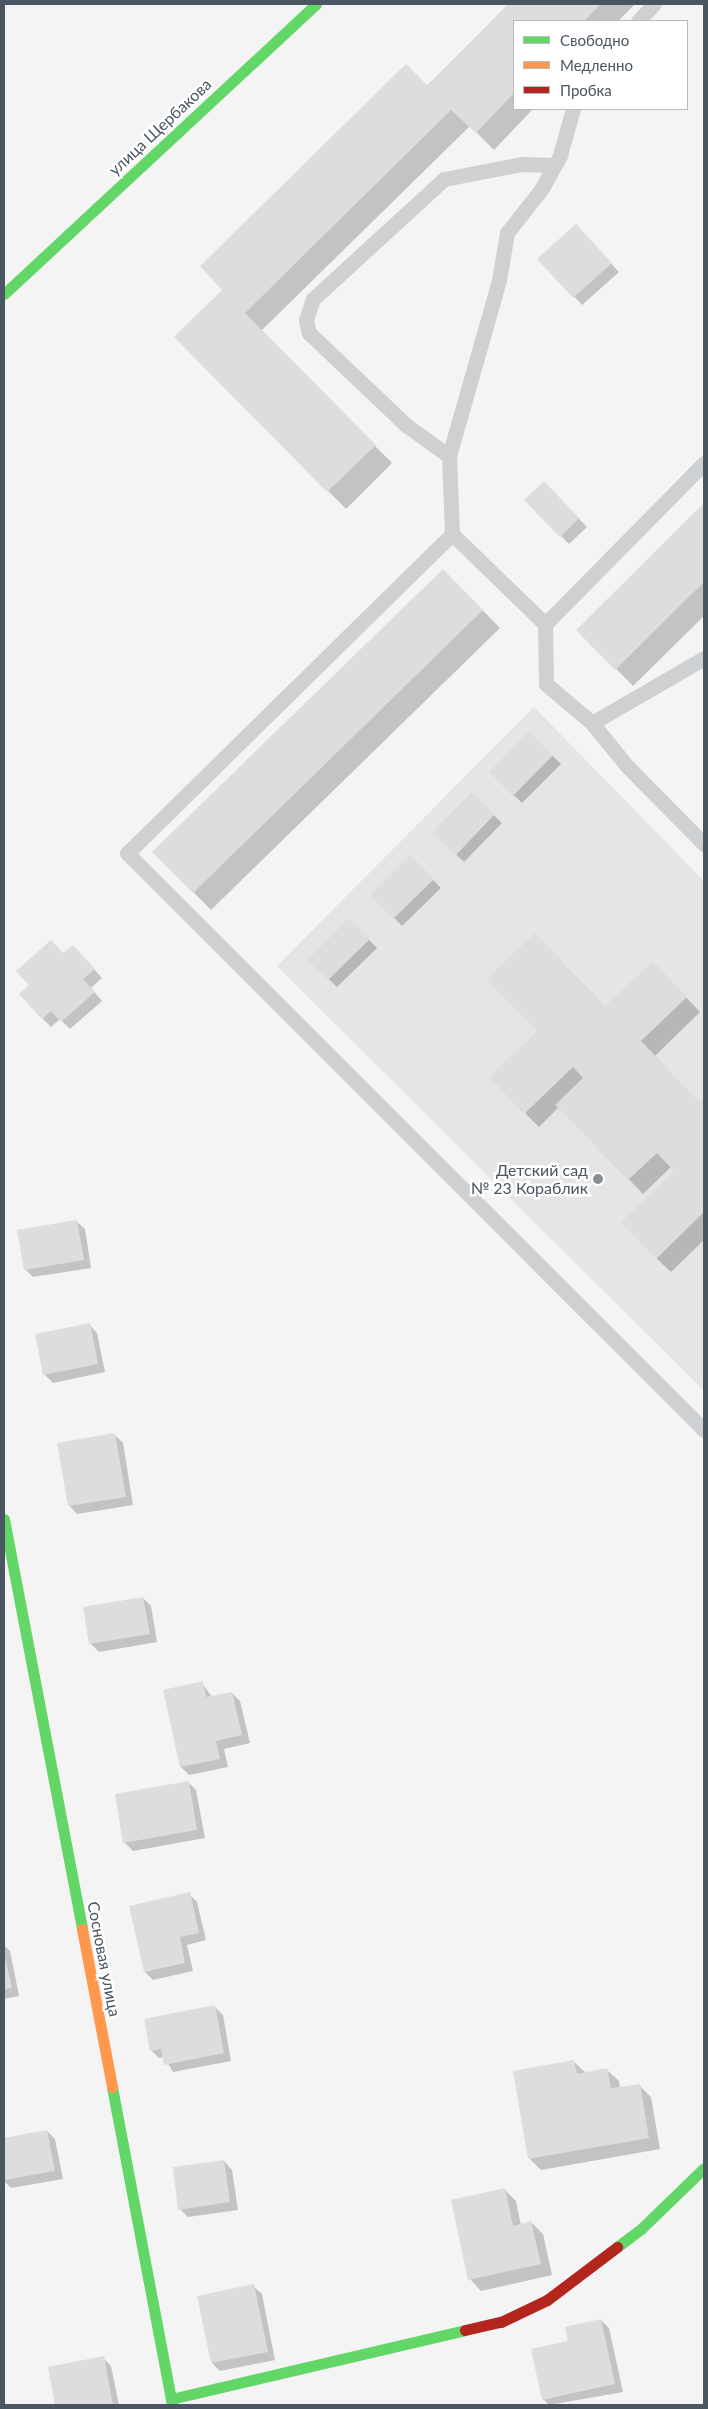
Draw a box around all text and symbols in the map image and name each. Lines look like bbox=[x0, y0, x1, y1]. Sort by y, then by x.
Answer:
legend bbox=[513, 20, 688, 110]
text: Свободно bbox=[560, 31, 629, 49]
text: Медленно bbox=[560, 56, 633, 74]
street label: улица Щербакова bbox=[105, 75, 215, 179]
text: Пробка bbox=[560, 81, 612, 99]
place label: Детский сад № 23 Кораблик bbox=[471, 1160, 588, 1198]
marker: Детский сад № 23 Кораблик bbox=[592, 1173, 604, 1185]
street label: Сосновая улица bbox=[83, 1900, 125, 2018]

